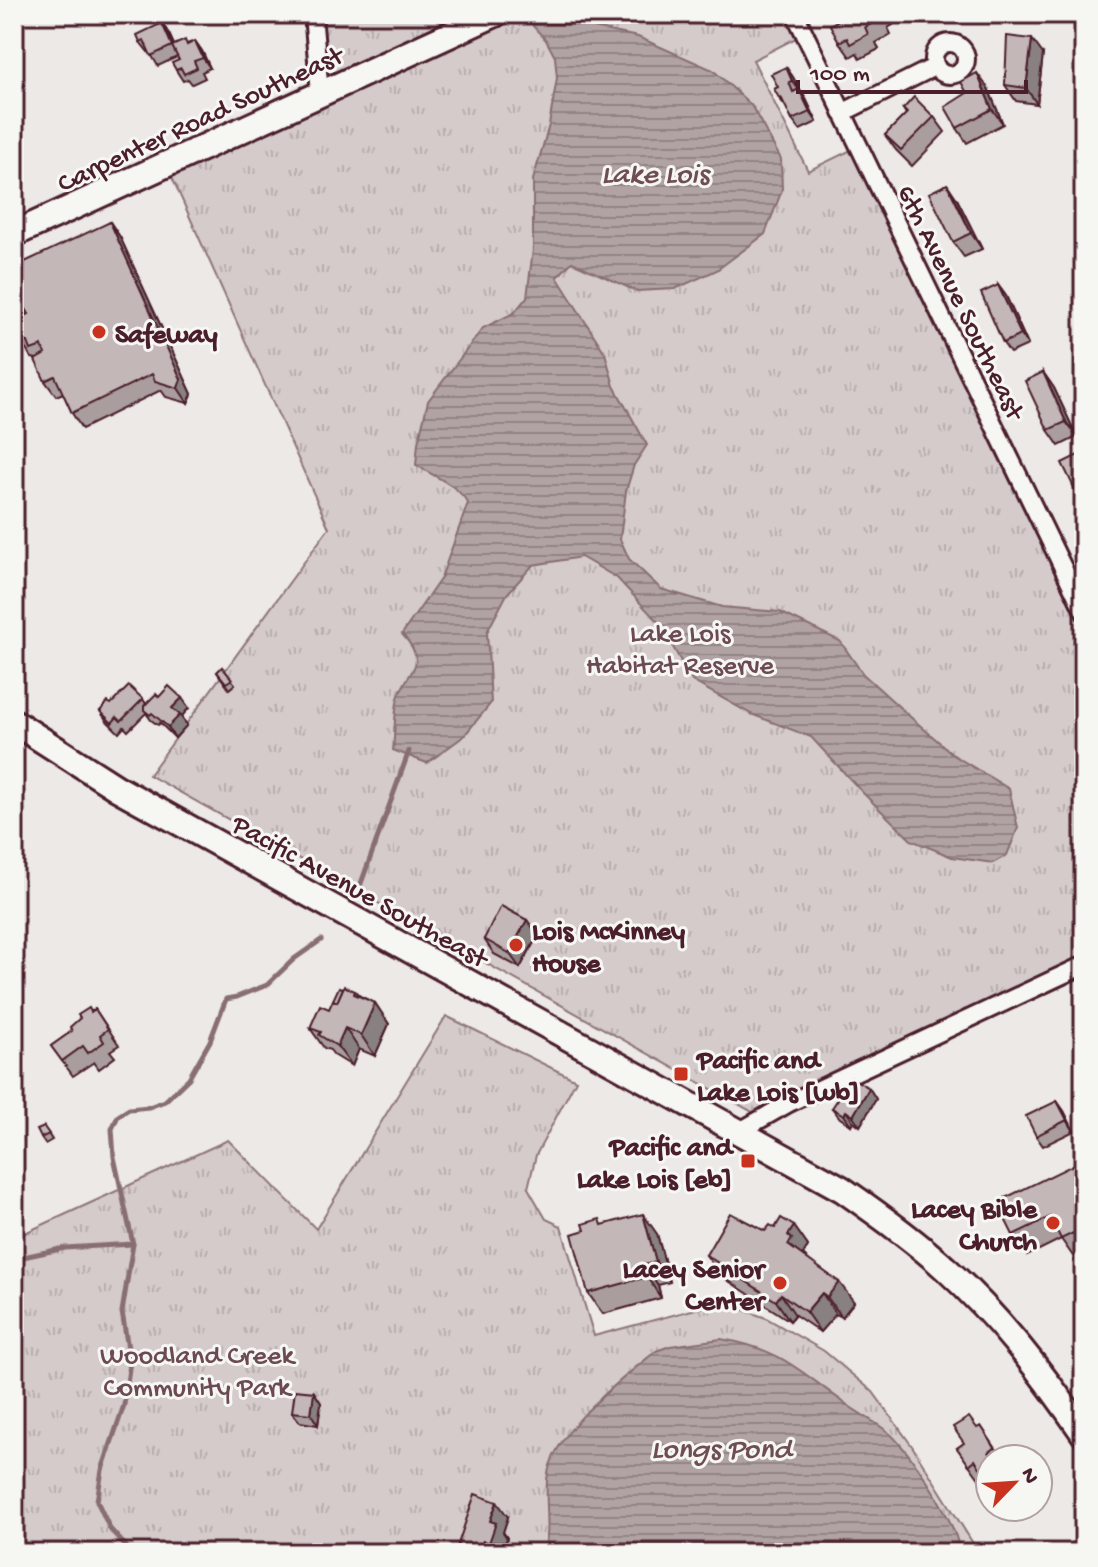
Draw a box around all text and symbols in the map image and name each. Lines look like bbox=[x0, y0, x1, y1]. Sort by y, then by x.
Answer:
street label: Carpenter Road Southeast bbox=[53, 39, 351, 202]
scale bar bbox=[798, 44, 1026, 94]
text: 100 m bbox=[809, 61, 870, 90]
water label: Lake Lois bbox=[601, 159, 712, 194]
street label: 6th Avenue Southeast bbox=[888, 180, 1031, 428]
place label: Safeway bbox=[115, 320, 218, 353]
marker: Safeway bbox=[90, 323, 108, 341]
park label: Lake Lois Habitat Reserve bbox=[586, 619, 775, 684]
street label: Pacific Avenue Southeast bbox=[224, 808, 495, 978]
place label: Lois McKinney House bbox=[532, 917, 685, 982]
marker: Lois McKinney House bbox=[507, 936, 525, 954]
place label: Pacific and Lake Lois [wb] bbox=[695, 1046, 859, 1111]
marker: Pacific and Lake Lois [wb] bbox=[672, 1065, 690, 1083]
place label: Pacific and Lake Lois [eb] bbox=[577, 1133, 735, 1198]
marker: Pacific and Lake Lois [eb] bbox=[739, 1152, 757, 1170]
place label: Lacey Bible Church bbox=[911, 1195, 1039, 1260]
marker: Lacey Bible Church bbox=[1044, 1214, 1062, 1232]
place label: Lacey Senior Center bbox=[623, 1255, 767, 1320]
marker: Lacey Senior Center bbox=[771, 1274, 789, 1292]
park label: Woodland Creek Community Park bbox=[100, 1341, 296, 1406]
water label: Longs Pond bbox=[651, 1434, 794, 1469]
north arrow bbox=[974, 1443, 1054, 1523]
text: N bbox=[1014, 1464, 1043, 1488]

